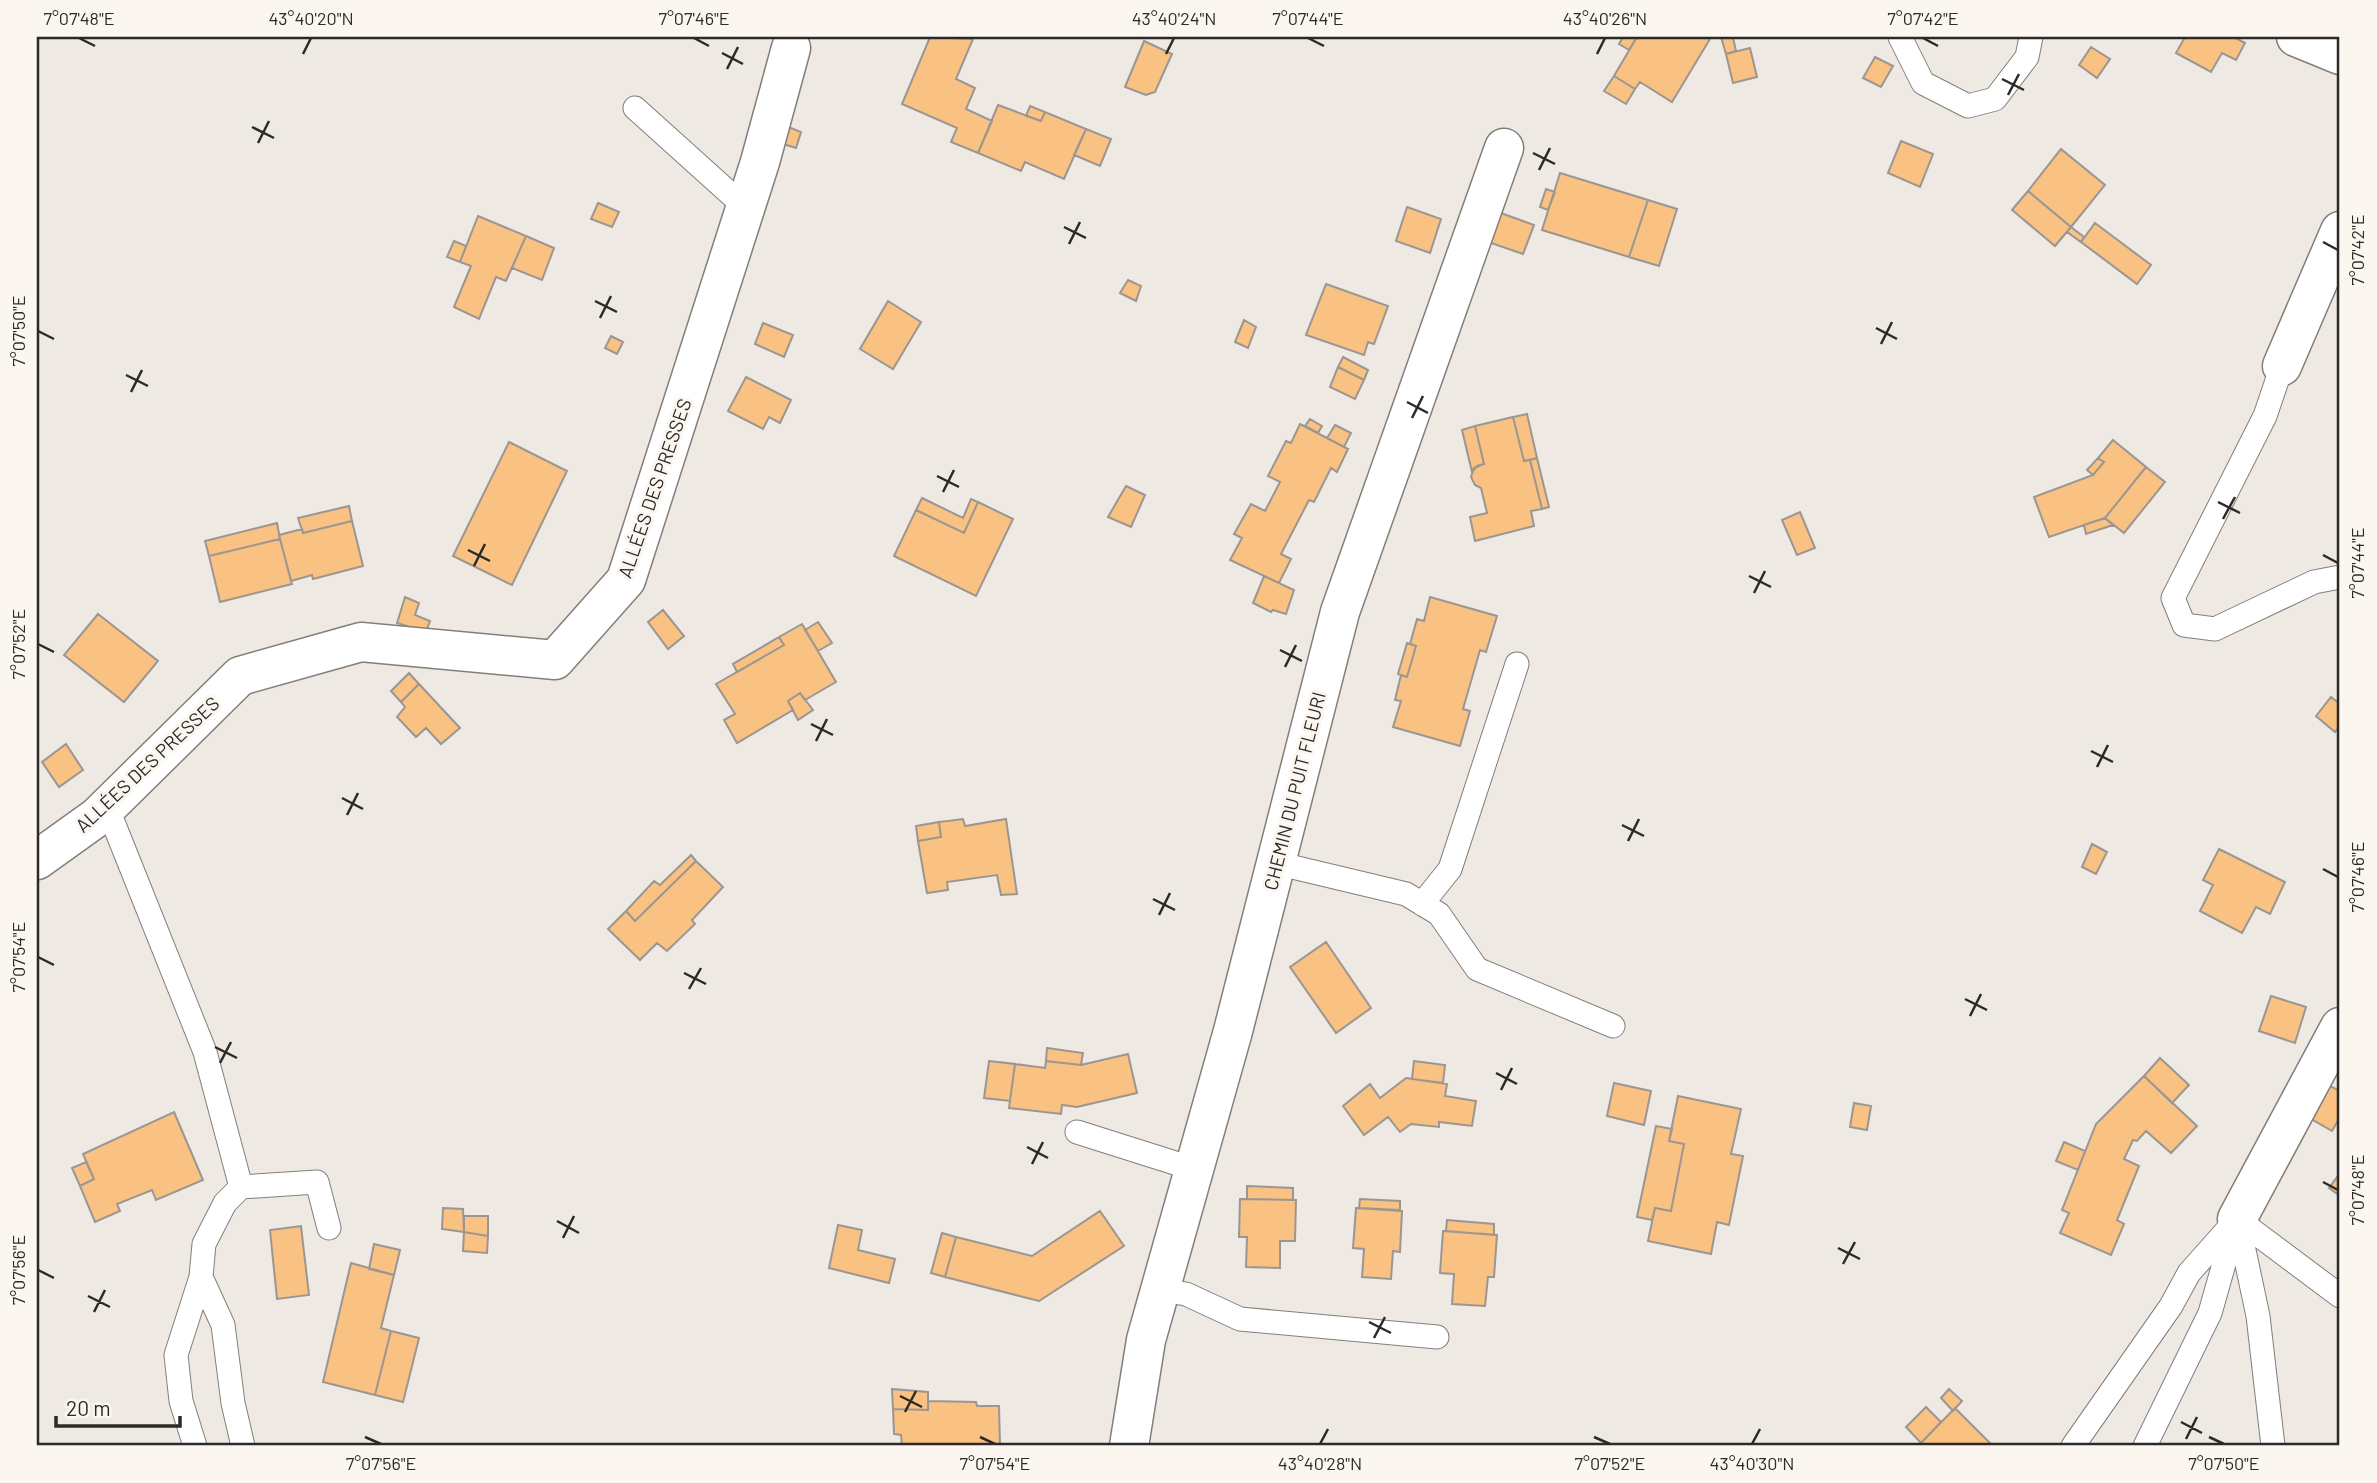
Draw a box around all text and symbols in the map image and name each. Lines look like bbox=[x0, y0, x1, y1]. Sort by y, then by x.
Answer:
text: 7°07'48"E bbox=[43, 7, 115, 29]
text: 43°40'20"N bbox=[268, 7, 354, 29]
text: 7°07'46"E bbox=[658, 7, 730, 29]
text: 43°40'24"N bbox=[1132, 7, 1216, 29]
text: 7°07'44"E bbox=[1272, 7, 1344, 29]
text: 43°40'26"N bbox=[1563, 7, 1647, 29]
text: 7°07'42"E bbox=[1887, 7, 1959, 29]
text: 7°07'42"E bbox=[2346, 214, 2368, 286]
text: 7°07'50"E bbox=[7, 295, 29, 367]
street label: ALLÉES DES PRESSES bbox=[612, 395, 696, 581]
text: 7°07'44"E bbox=[2346, 527, 2368, 599]
text: 7°07'52"E bbox=[7, 609, 29, 679]
street label: CHEMIN DU PUIT FLEURI bbox=[1258, 689, 1330, 893]
street label: ALLÉES DES PRESSES bbox=[70, 691, 224, 837]
text: 7°07'46"E bbox=[2346, 841, 2368, 913]
text: 7°07'54"E bbox=[7, 922, 29, 992]
text: 7°07'48"E bbox=[2346, 1154, 2368, 1226]
text: 7°07'56"E bbox=[7, 1235, 29, 1305]
scale bar bbox=[56, 1385, 180, 1429]
text: 20 m bbox=[66, 1395, 111, 1420]
text: 7°07'56"E bbox=[346, 1452, 416, 1474]
text: 7°07'54"E bbox=[960, 1452, 1030, 1474]
text: 43°40'28"N bbox=[1278, 1452, 1362, 1474]
text: 7°07'52"E bbox=[1575, 1452, 1645, 1474]
text: 43°40'30"N bbox=[1710, 1452, 1794, 1474]
text: 7°07'50"E bbox=[2188, 1452, 2260, 1474]

